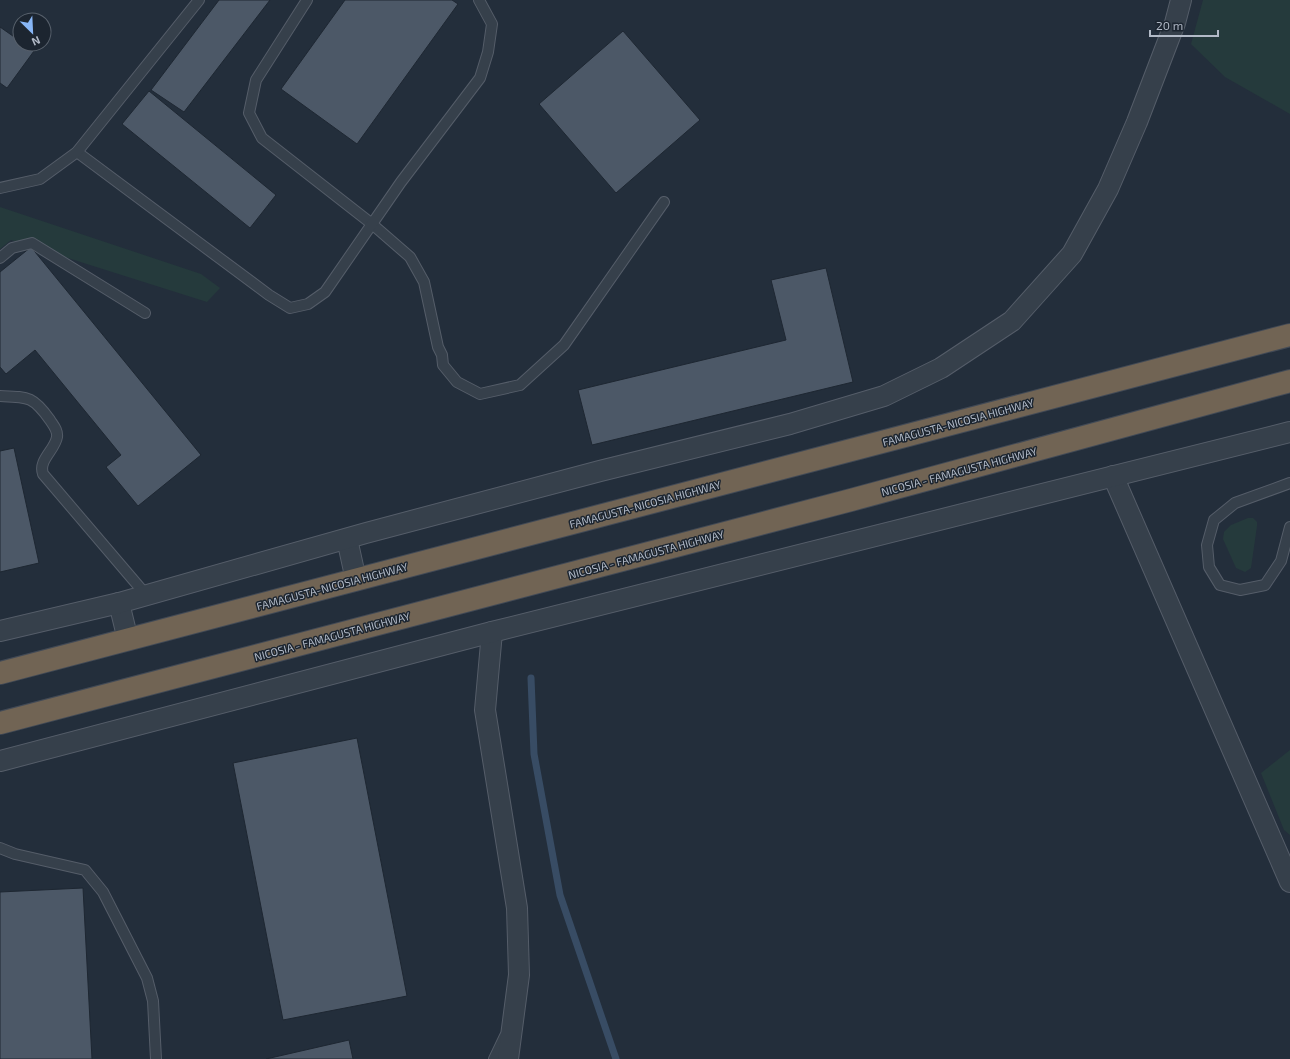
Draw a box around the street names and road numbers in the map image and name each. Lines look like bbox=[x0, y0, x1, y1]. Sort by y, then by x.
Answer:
street label: FAMAGUSTA-NICOSIA HIGHWAY bbox=[881, 395, 1036, 448]
street label: NICOSIA - FAMAGUSTA HIGHWAY bbox=[880, 444, 1039, 498]
street label: FAMAGUSTA-NICOSIA HIGHWAY bbox=[568, 477, 723, 530]
street label: NICOSIA - FAMAGUSTA HIGHWAY bbox=[567, 527, 726, 581]
street label: FAMAGUSTA-NICOSIA HIGHWAY bbox=[255, 559, 410, 612]
street label: NICOSIA - FAMAGUSTA HIGHWAY bbox=[253, 609, 412, 663]

